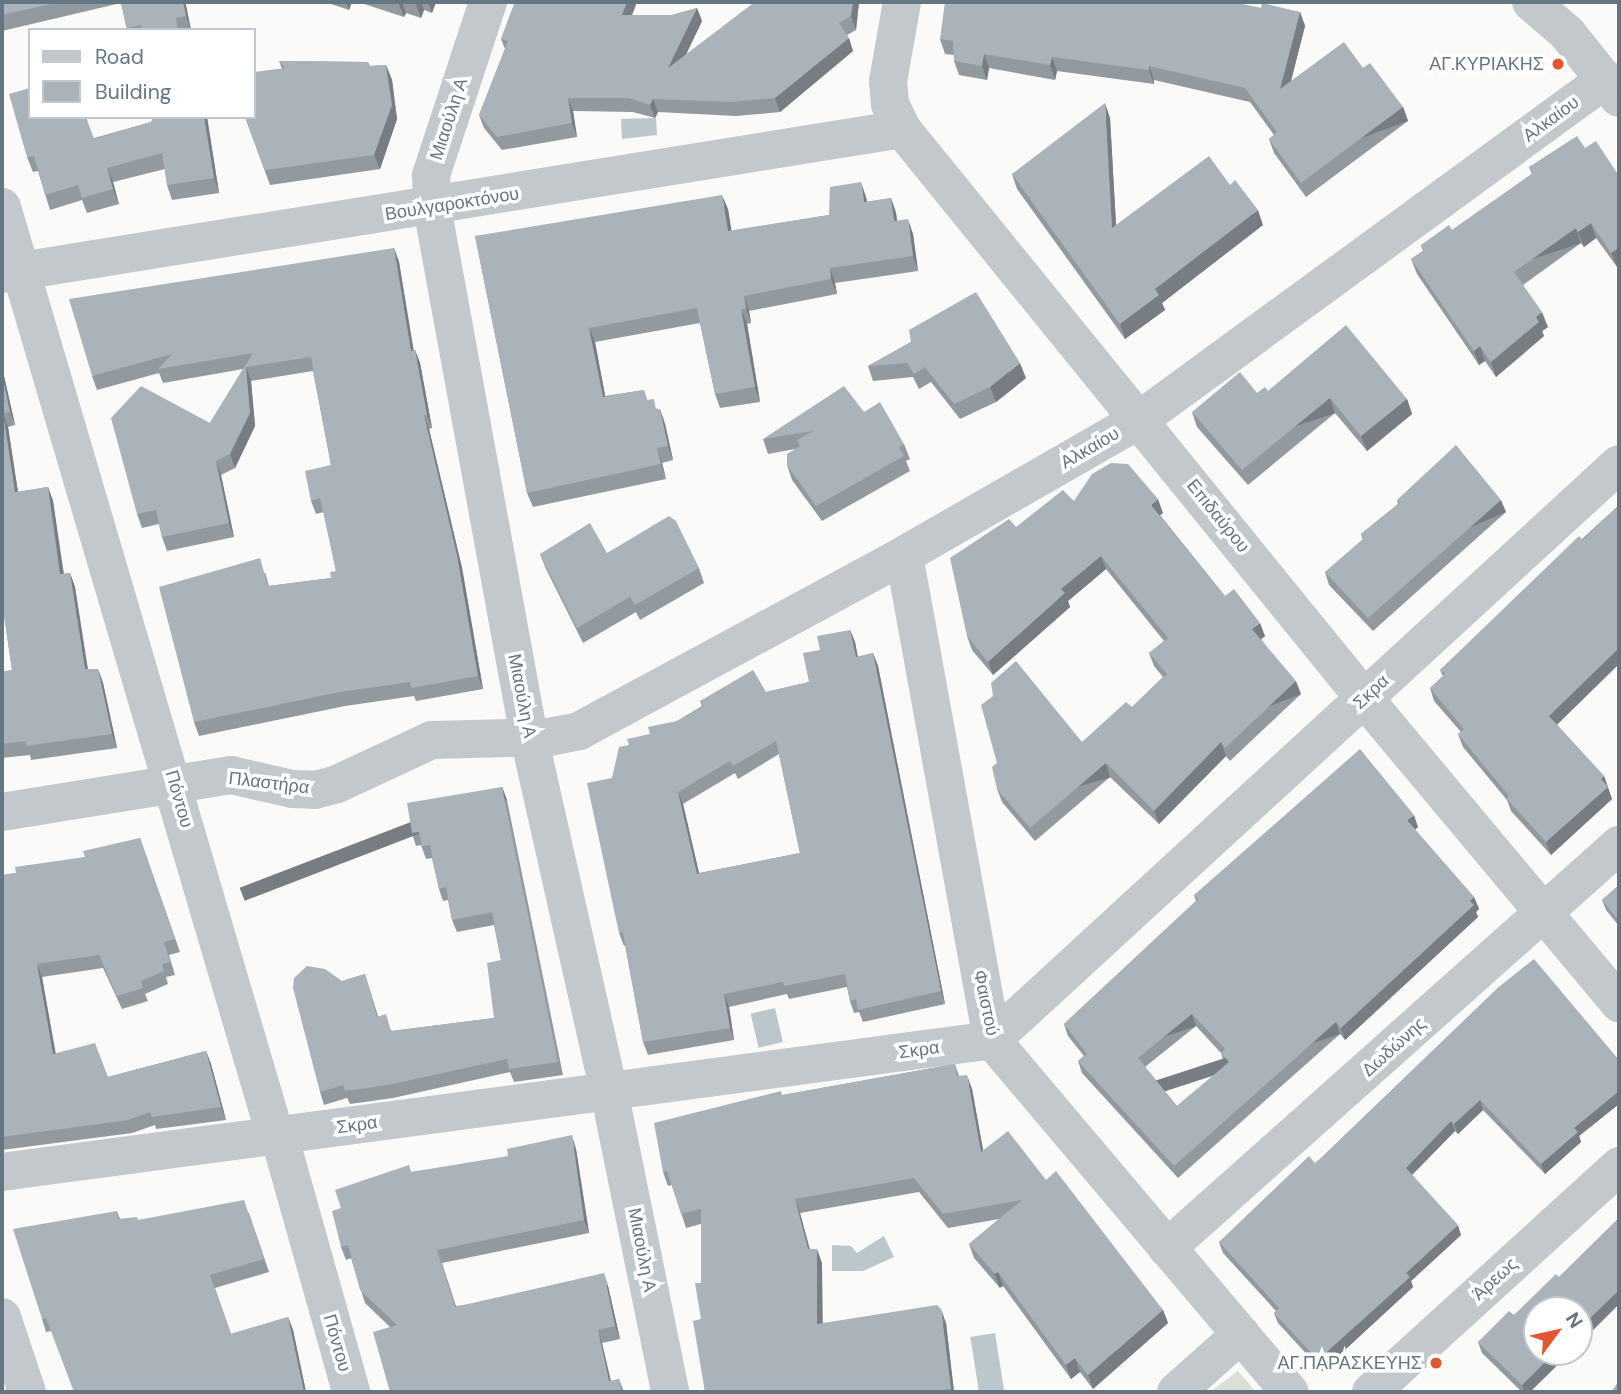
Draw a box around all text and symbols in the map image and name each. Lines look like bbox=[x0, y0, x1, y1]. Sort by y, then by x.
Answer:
legend bbox=[28, 28, 256, 119]
text: Road bbox=[95, 43, 144, 71]
place label: ΑΓ.ΚΥΡΙΑΚΗΣ bbox=[1429, 53, 1544, 75]
marker: ΑΓ.ΚΥΡΙΑΚΗΣ bbox=[1550, 56, 1566, 72]
street label: Μιαούλη Α bbox=[426, 75, 472, 163]
text: Building bbox=[95, 78, 171, 106]
street label: Αλκαίου bbox=[1519, 91, 1583, 147]
street label: Βουλγαροκτόνου bbox=[383, 183, 521, 225]
street label: Αλκαίου bbox=[1057, 423, 1123, 473]
street label: Επιδαύρου bbox=[1182, 475, 1254, 557]
street label: Μιαούλη Α bbox=[503, 652, 541, 740]
street label: Σκρα bbox=[1349, 670, 1393, 714]
street label: Πλαστήρα bbox=[227, 767, 311, 799]
street label: Πόντου bbox=[161, 768, 197, 830]
street label: Φαιστού bbox=[969, 968, 1003, 1038]
street label: Δωδώνης bbox=[1358, 1013, 1430, 1081]
street label: Σκρα bbox=[897, 1036, 941, 1064]
street label: Σκρα bbox=[335, 1111, 379, 1139]
street label: Μιαούλη Α bbox=[623, 1206, 661, 1294]
street label: Άρεως bbox=[1468, 1253, 1522, 1305]
north arrow bbox=[1523, 1296, 1593, 1366]
text: N bbox=[1560, 1308, 1589, 1333]
street label: Πόντου bbox=[319, 1312, 355, 1374]
place label: ΑΓ.ΠΑΡΑΣΚΕΥΗΣ bbox=[1278, 1352, 1422, 1374]
marker: ΑΓ.ΠΑΡΑΣΚΕΥΗΣ bbox=[1428, 1355, 1444, 1371]

